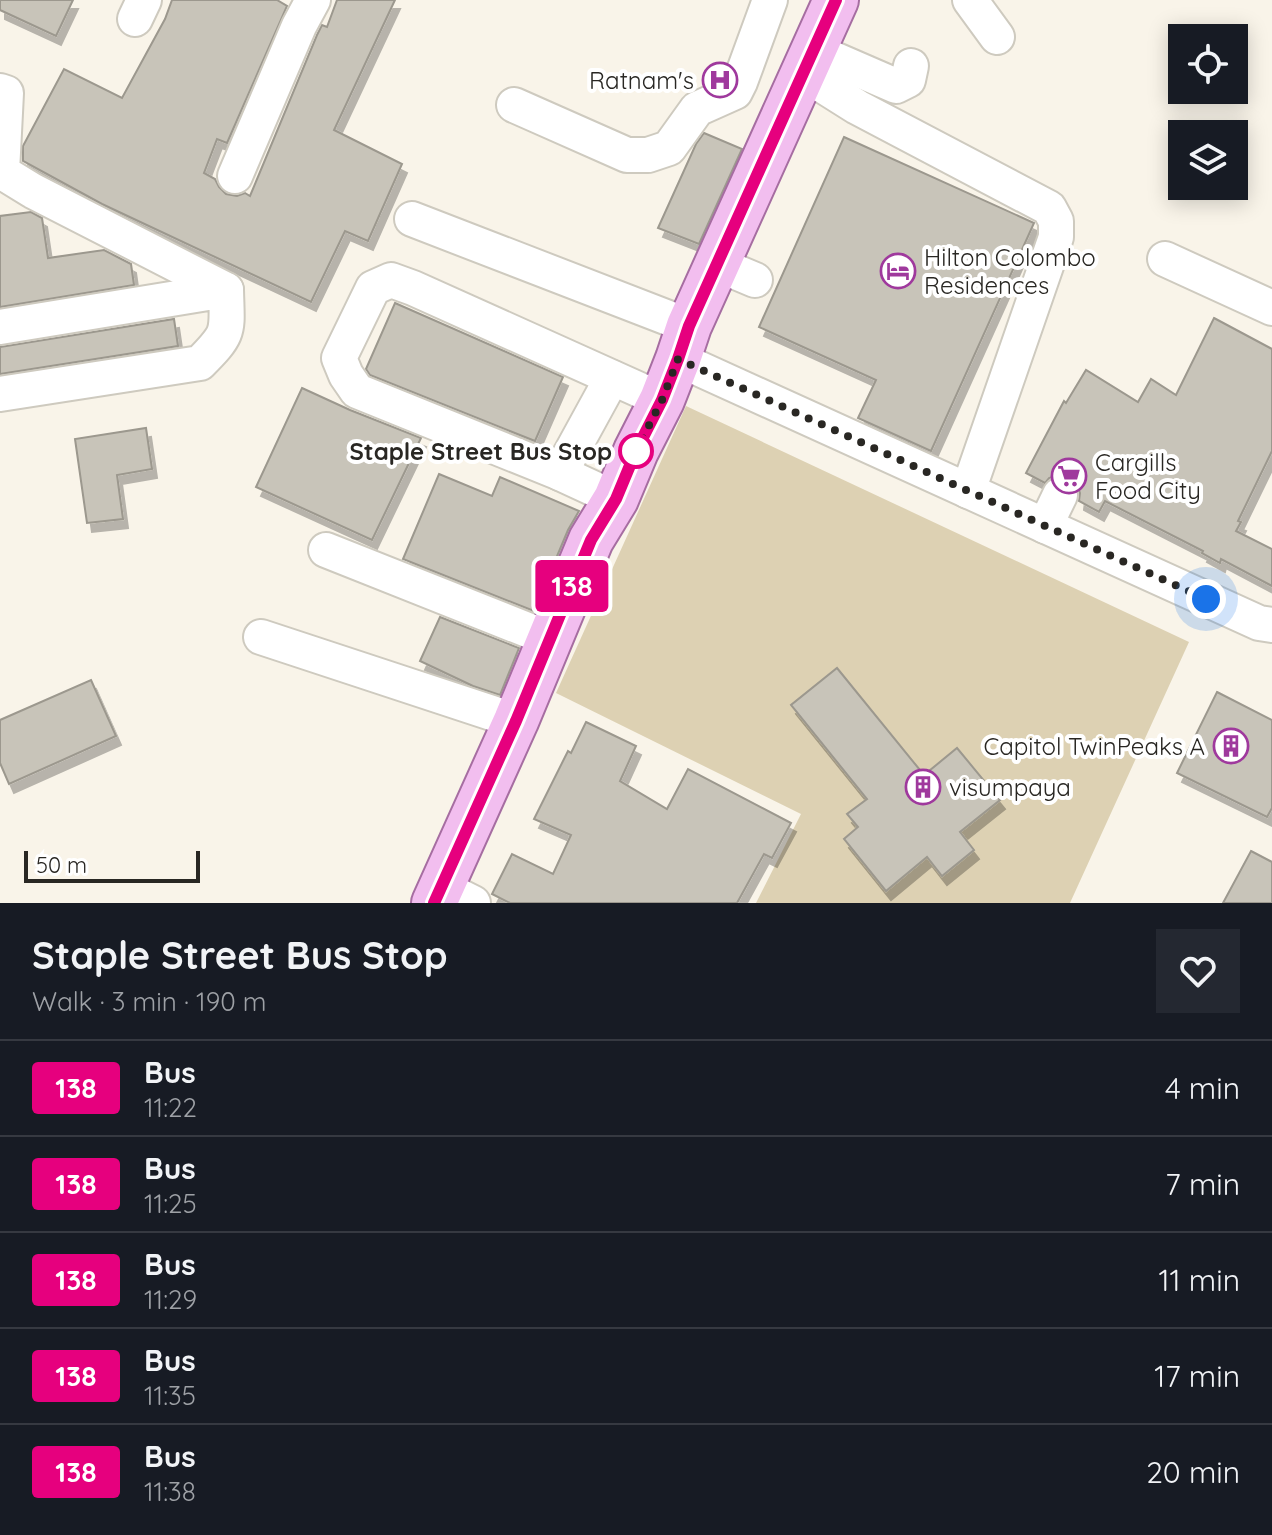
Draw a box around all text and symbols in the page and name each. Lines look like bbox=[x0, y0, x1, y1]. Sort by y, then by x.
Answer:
map controls bbox=[1168, 24, 1248, 200]
button: locate bbox=[1168, 24, 1248, 104]
hospital icon: Ratnam's bbox=[701, 61, 739, 99]
place label: Ratnam's bbox=[589, 65, 694, 95]
button: layers bbox=[1168, 120, 1248, 200]
place label: Hilton Colombo Residences bbox=[924, 242, 1096, 300]
hotel icon: Hilton Colombo Residences bbox=[879, 252, 917, 290]
marker: Staple Street Bus Stop bbox=[619, 434, 653, 468]
place label: Staple Street Bus Stop bbox=[350, 436, 612, 466]
place label: Cargills Food City bbox=[1095, 447, 1201, 505]
supermarket icon: Cargills Food City bbox=[1050, 457, 1088, 495]
line badge: 138 bbox=[526, 560, 618, 612]
text: 138 bbox=[551, 568, 593, 603]
your location bbox=[1186, 579, 1226, 619]
building icon: Capitol TwinPeaks A bbox=[1212, 727, 1250, 765]
place label: Capitol TwinPeaks A bbox=[984, 731, 1205, 761]
building icon: visumpaya bbox=[904, 768, 942, 806]
place label: visumpaya bbox=[949, 772, 1071, 802]
scale bar bbox=[24, 847, 200, 883]
text: 50 m bbox=[36, 851, 87, 879]
button: heart bbox=[1156, 929, 1240, 1013]
text: Staple Street Bus Stop bbox=[32, 931, 448, 979]
text: Walk · 3 min · 190 m bbox=[32, 985, 267, 1018]
text: Bus bbox=[144, 1053, 196, 1091]
text: 4 min bbox=[1165, 1069, 1240, 1107]
text: 138 bbox=[55, 1070, 97, 1105]
text: 11:22 bbox=[144, 1091, 197, 1124]
text: Bus bbox=[144, 1149, 196, 1187]
text: 7 min bbox=[1165, 1165, 1240, 1203]
text: 138 bbox=[55, 1166, 97, 1201]
text: 11:25 bbox=[144, 1187, 197, 1220]
text: Bus bbox=[144, 1245, 196, 1283]
text: 11 min bbox=[1158, 1261, 1240, 1299]
text: 138 bbox=[55, 1262, 97, 1297]
text: 11:29 bbox=[144, 1283, 197, 1316]
text: Bus bbox=[144, 1341, 196, 1379]
text: 17 min bbox=[1154, 1357, 1240, 1395]
text: 138 bbox=[55, 1358, 97, 1393]
text: 11:35 bbox=[144, 1379, 196, 1412]
text: Bus bbox=[144, 1437, 196, 1475]
text: 20 min bbox=[1146, 1453, 1240, 1491]
text: 138 bbox=[55, 1454, 97, 1489]
text: 11:38 bbox=[144, 1475, 196, 1508]

